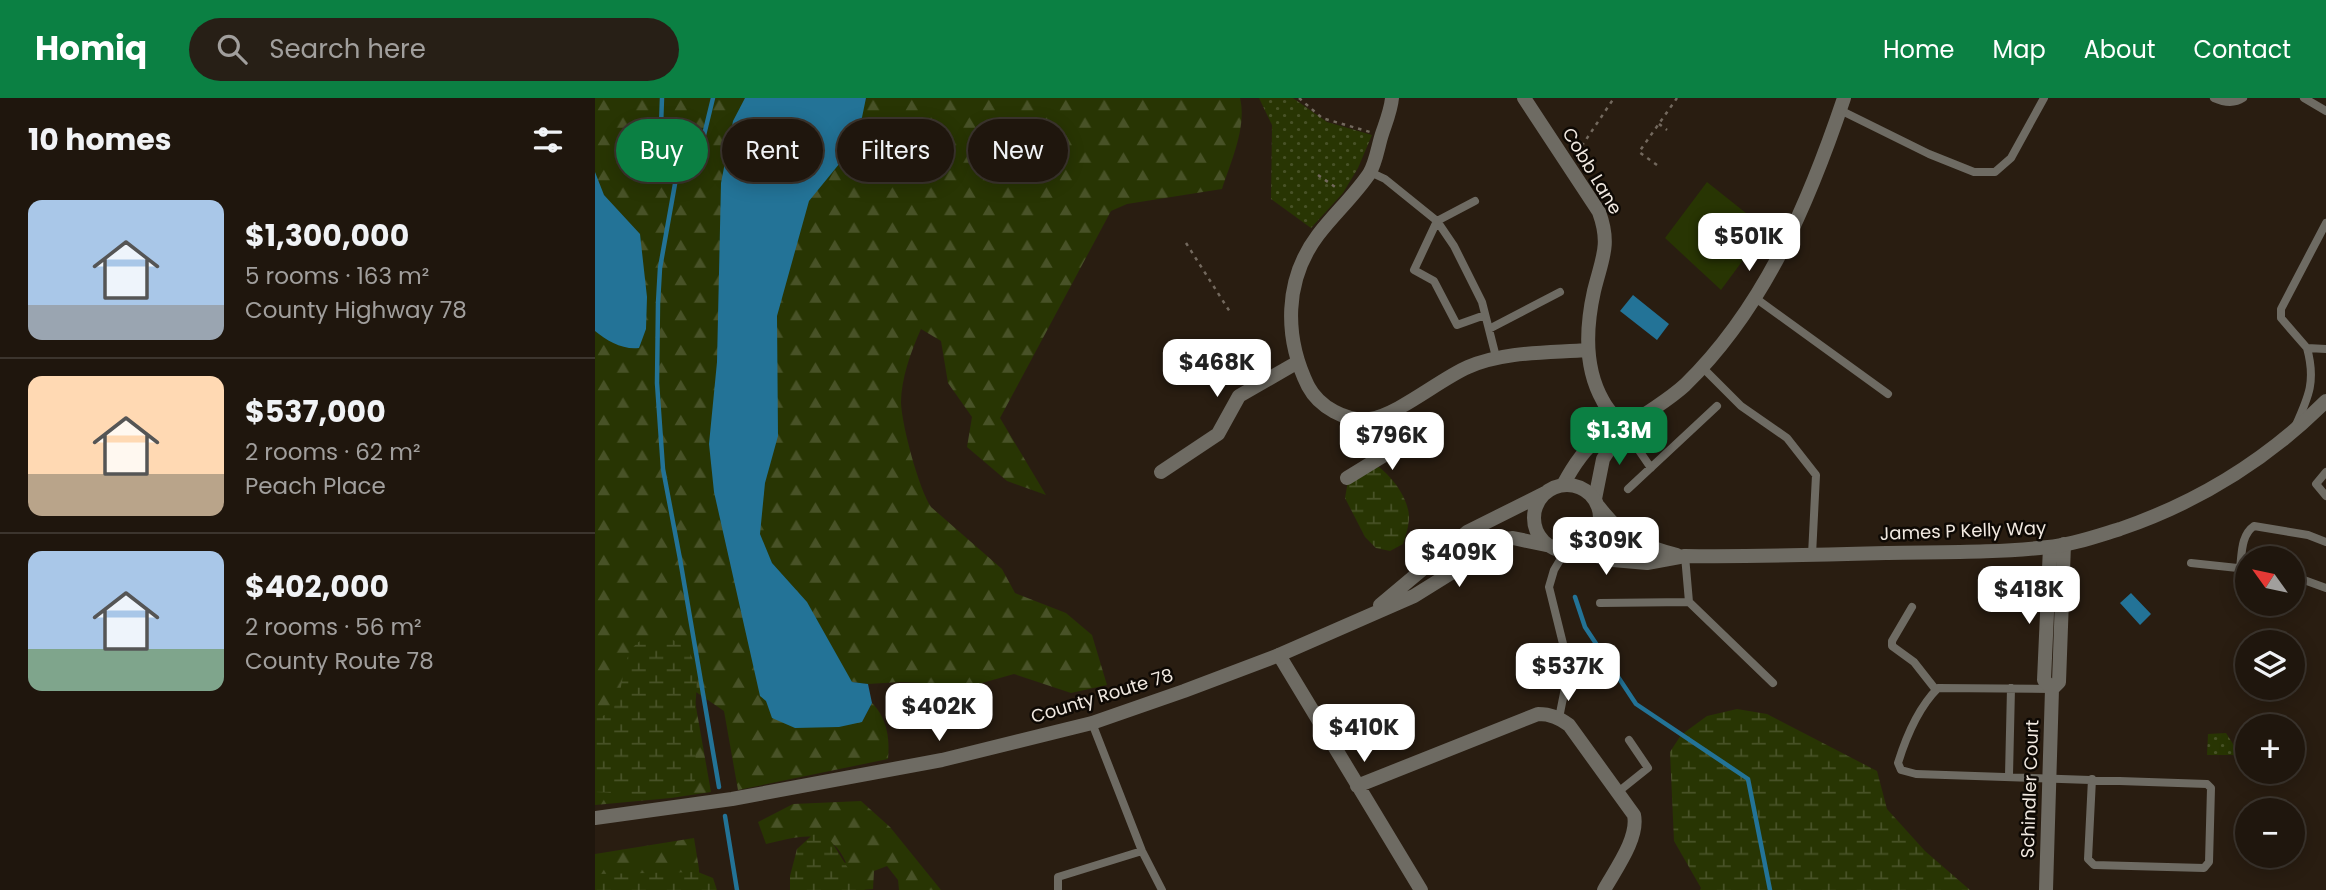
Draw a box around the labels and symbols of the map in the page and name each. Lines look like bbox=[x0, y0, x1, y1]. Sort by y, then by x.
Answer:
street label: Cobb Lane bbox=[1557, 123, 1628, 219]
pin: $501K bbox=[1700, 214, 1798, 273]
pin: $468K bbox=[1168, 340, 1266, 399]
pin: $1.3M bbox=[1570, 408, 1668, 467]
pin: $796K bbox=[1343, 412, 1441, 472]
street label: James P Kelly Way bbox=[1879, 515, 2047, 546]
pin: $309K bbox=[1557, 518, 1655, 577]
pin: $409K bbox=[1410, 530, 1508, 589]
north arrow bbox=[2235, 546, 2305, 616]
pin: $418K bbox=[1980, 566, 2078, 626]
pin: $537K bbox=[1519, 644, 1617, 703]
street label: County Route 78 bbox=[1028, 662, 1176, 729]
pin: $402K bbox=[890, 684, 988, 743]
pin: $410K bbox=[1315, 704, 1413, 764]
street label: Schindler Court bbox=[2015, 719, 2044, 859]

